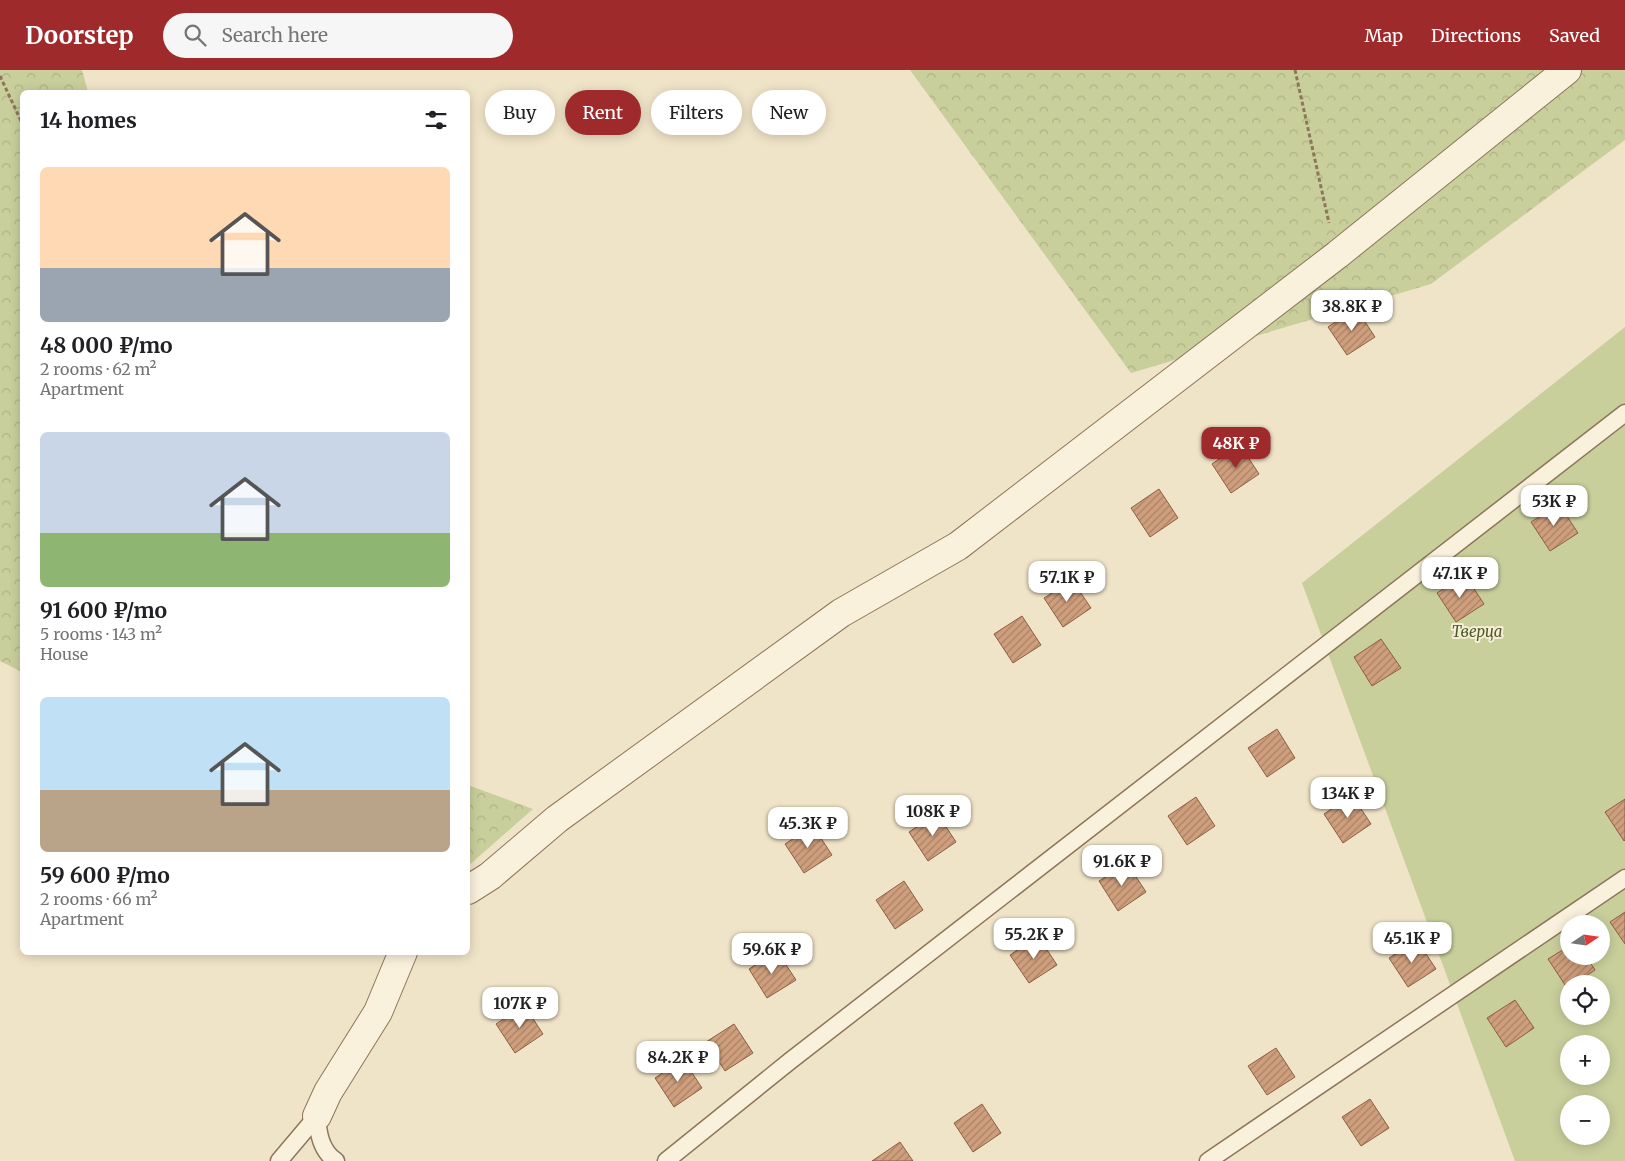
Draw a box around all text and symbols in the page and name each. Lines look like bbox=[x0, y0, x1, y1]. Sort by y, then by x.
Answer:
search box bbox=[163, 13, 513, 58]
text: Doorstep bbox=[25, 20, 133, 51]
icon: search bbox=[181, 21, 209, 49]
text: Search here bbox=[221, 23, 328, 47]
text: Map bbox=[1365, 24, 1403, 47]
text: Directions bbox=[1431, 24, 1521, 47]
text: Saved bbox=[1549, 24, 1600, 47]
chip: Buy bbox=[485, 90, 555, 135]
chip: Rent bbox=[565, 90, 641, 135]
chip: Filters bbox=[651, 90, 742, 135]
chip: New bbox=[752, 90, 826, 135]
icon: filters bbox=[422, 106, 450, 134]
text: 14 homes bbox=[40, 107, 137, 134]
icon: home bbox=[200, 199, 290, 289]
pin: 38.8K ₽ bbox=[1306, 290, 1398, 332]
text: 38.8K ₽ bbox=[1322, 296, 1382, 316]
text: 48 000 ₽/mo bbox=[40, 332, 173, 359]
text: 2 rooms · 62 m² bbox=[40, 359, 157, 379]
text: Apartment bbox=[40, 379, 124, 399]
pin: 48K ₽ bbox=[1201, 426, 1271, 469]
text: 48K ₽ bbox=[1213, 433, 1260, 453]
icon: home bbox=[200, 464, 290, 554]
pin: 53K ₽ bbox=[1519, 484, 1589, 527]
text: 53K ₽ bbox=[1532, 491, 1576, 511]
pin: 47.1K ₽ bbox=[1414, 556, 1506, 599]
pin: 57.1K ₽ bbox=[1021, 560, 1113, 603]
text: 47.1K ₽ bbox=[1432, 563, 1488, 583]
text: 57.1K ₽ bbox=[1039, 567, 1095, 587]
text: 91 600 ₽/mo bbox=[40, 597, 167, 624]
park label: Тверца bbox=[1452, 622, 1502, 641]
text: 5 rooms · 143 m² bbox=[40, 624, 162, 644]
text: House bbox=[40, 644, 88, 664]
icon: home bbox=[200, 729, 290, 819]
pin: 134K ₽ bbox=[1307, 776, 1389, 819]
text: 134K ₽ bbox=[1321, 783, 1375, 803]
pin: 108K ₽ bbox=[892, 794, 974, 837]
text: 108K ₽ bbox=[906, 801, 960, 821]
pin: 45.3K ₽ bbox=[762, 806, 854, 849]
text: 45.3K ₽ bbox=[779, 813, 837, 833]
pin: 91.6K ₽ bbox=[1076, 844, 1168, 887]
text: 91.6K ₽ bbox=[1093, 851, 1151, 871]
text: 59 600 ₽/mo bbox=[40, 862, 170, 889]
text: 2 rooms · 66 m² bbox=[40, 889, 157, 909]
text: Apartment bbox=[40, 909, 124, 929]
north arrow bbox=[1560, 915, 1610, 965]
map controls bbox=[1560, 915, 1610, 1145]
pin: 55.2K ₽ bbox=[988, 918, 1080, 960]
pin: 45.1K ₽ bbox=[1366, 922, 1458, 964]
text: 55.2K ₽ bbox=[1005, 924, 1063, 944]
text: 45.1K ₽ bbox=[1384, 928, 1440, 948]
pin: 59.6K ₽ bbox=[726, 932, 818, 975]
text: 59.6K ₽ bbox=[743, 939, 801, 959]
button: locate bbox=[1560, 975, 1610, 1025]
pin: 107K ₽ bbox=[479, 986, 561, 1029]
text: 107K ₽ bbox=[493, 993, 547, 1013]
button: + bbox=[1560, 1035, 1610, 1085]
pin: 84.2K ₽ bbox=[632, 1040, 724, 1083]
text: 84.2K ₽ bbox=[647, 1047, 709, 1067]
button: − bbox=[1560, 1095, 1610, 1145]

